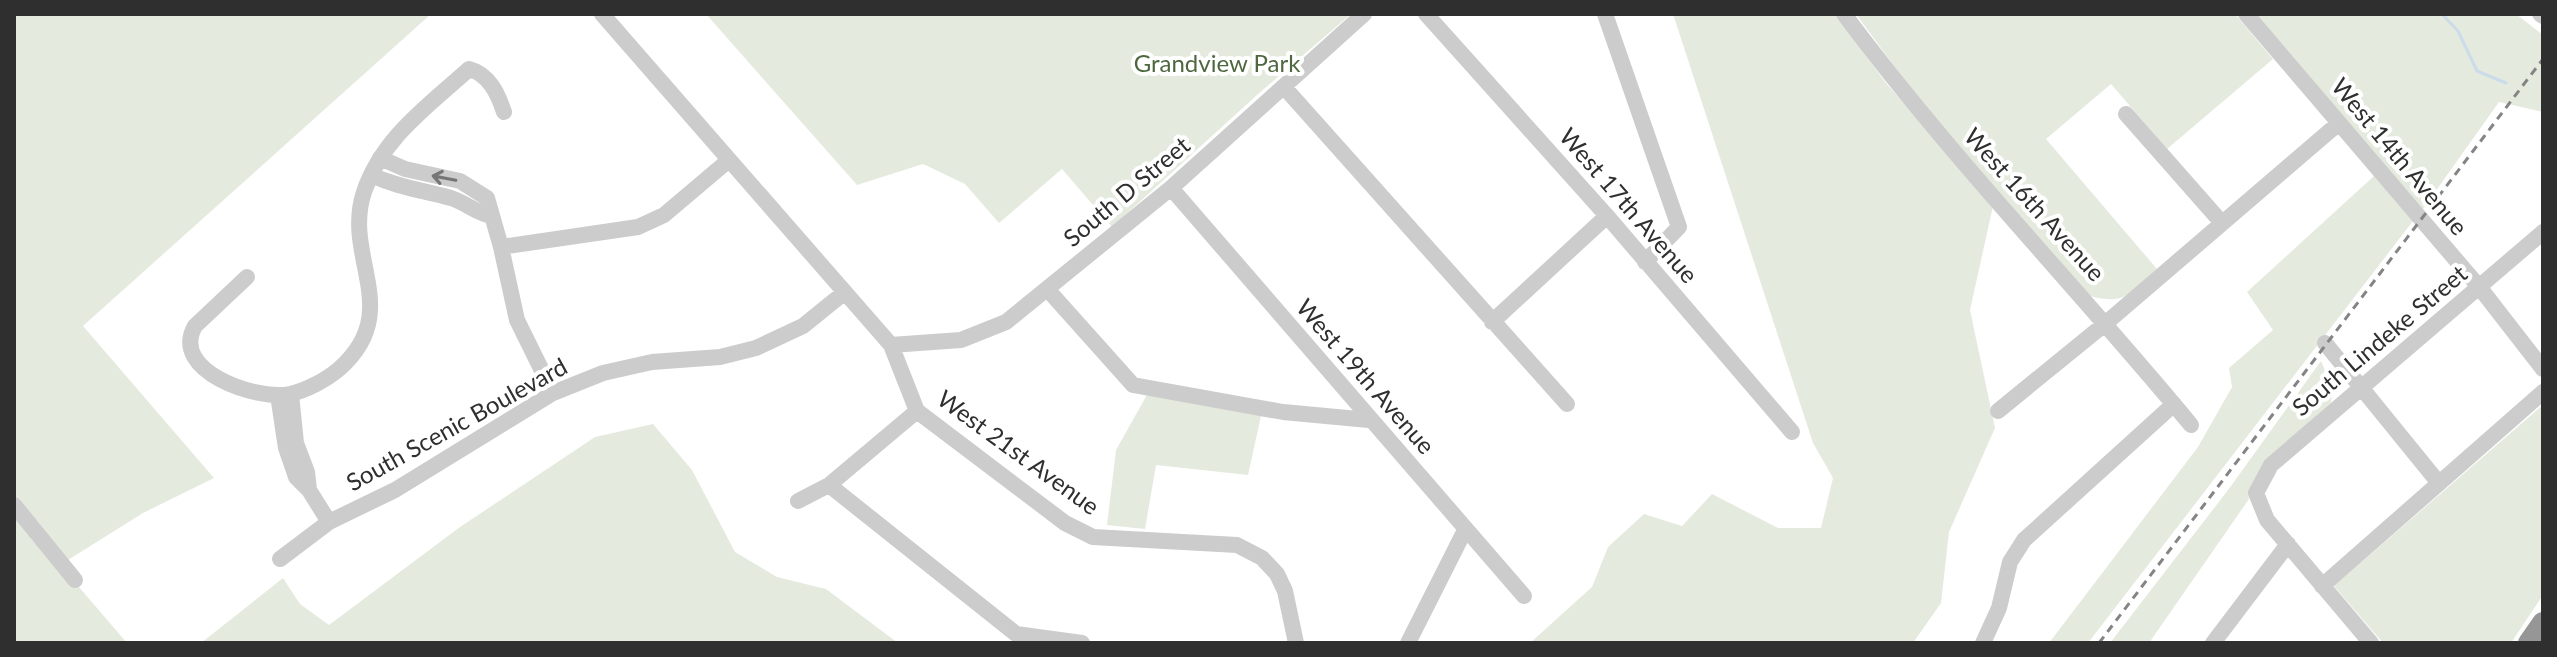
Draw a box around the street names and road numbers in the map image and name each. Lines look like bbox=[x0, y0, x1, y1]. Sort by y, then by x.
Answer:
street label: West 14th Avenue bbox=[2326, 72, 2474, 240]
street label: West 16th Avenue bbox=[1959, 121, 2111, 287]
street label: West 17th Avenue bbox=[1554, 122, 1704, 288]
street label: South D Street bbox=[1057, 129, 1195, 252]
street label: South Lindeke Street bbox=[2286, 258, 2473, 421]
street label: West 19th Avenue bbox=[1291, 293, 1441, 459]
street label: South Scenic Boulevard bbox=[341, 351, 572, 496]
street label: West 21st Avenue bbox=[932, 383, 1105, 520]

